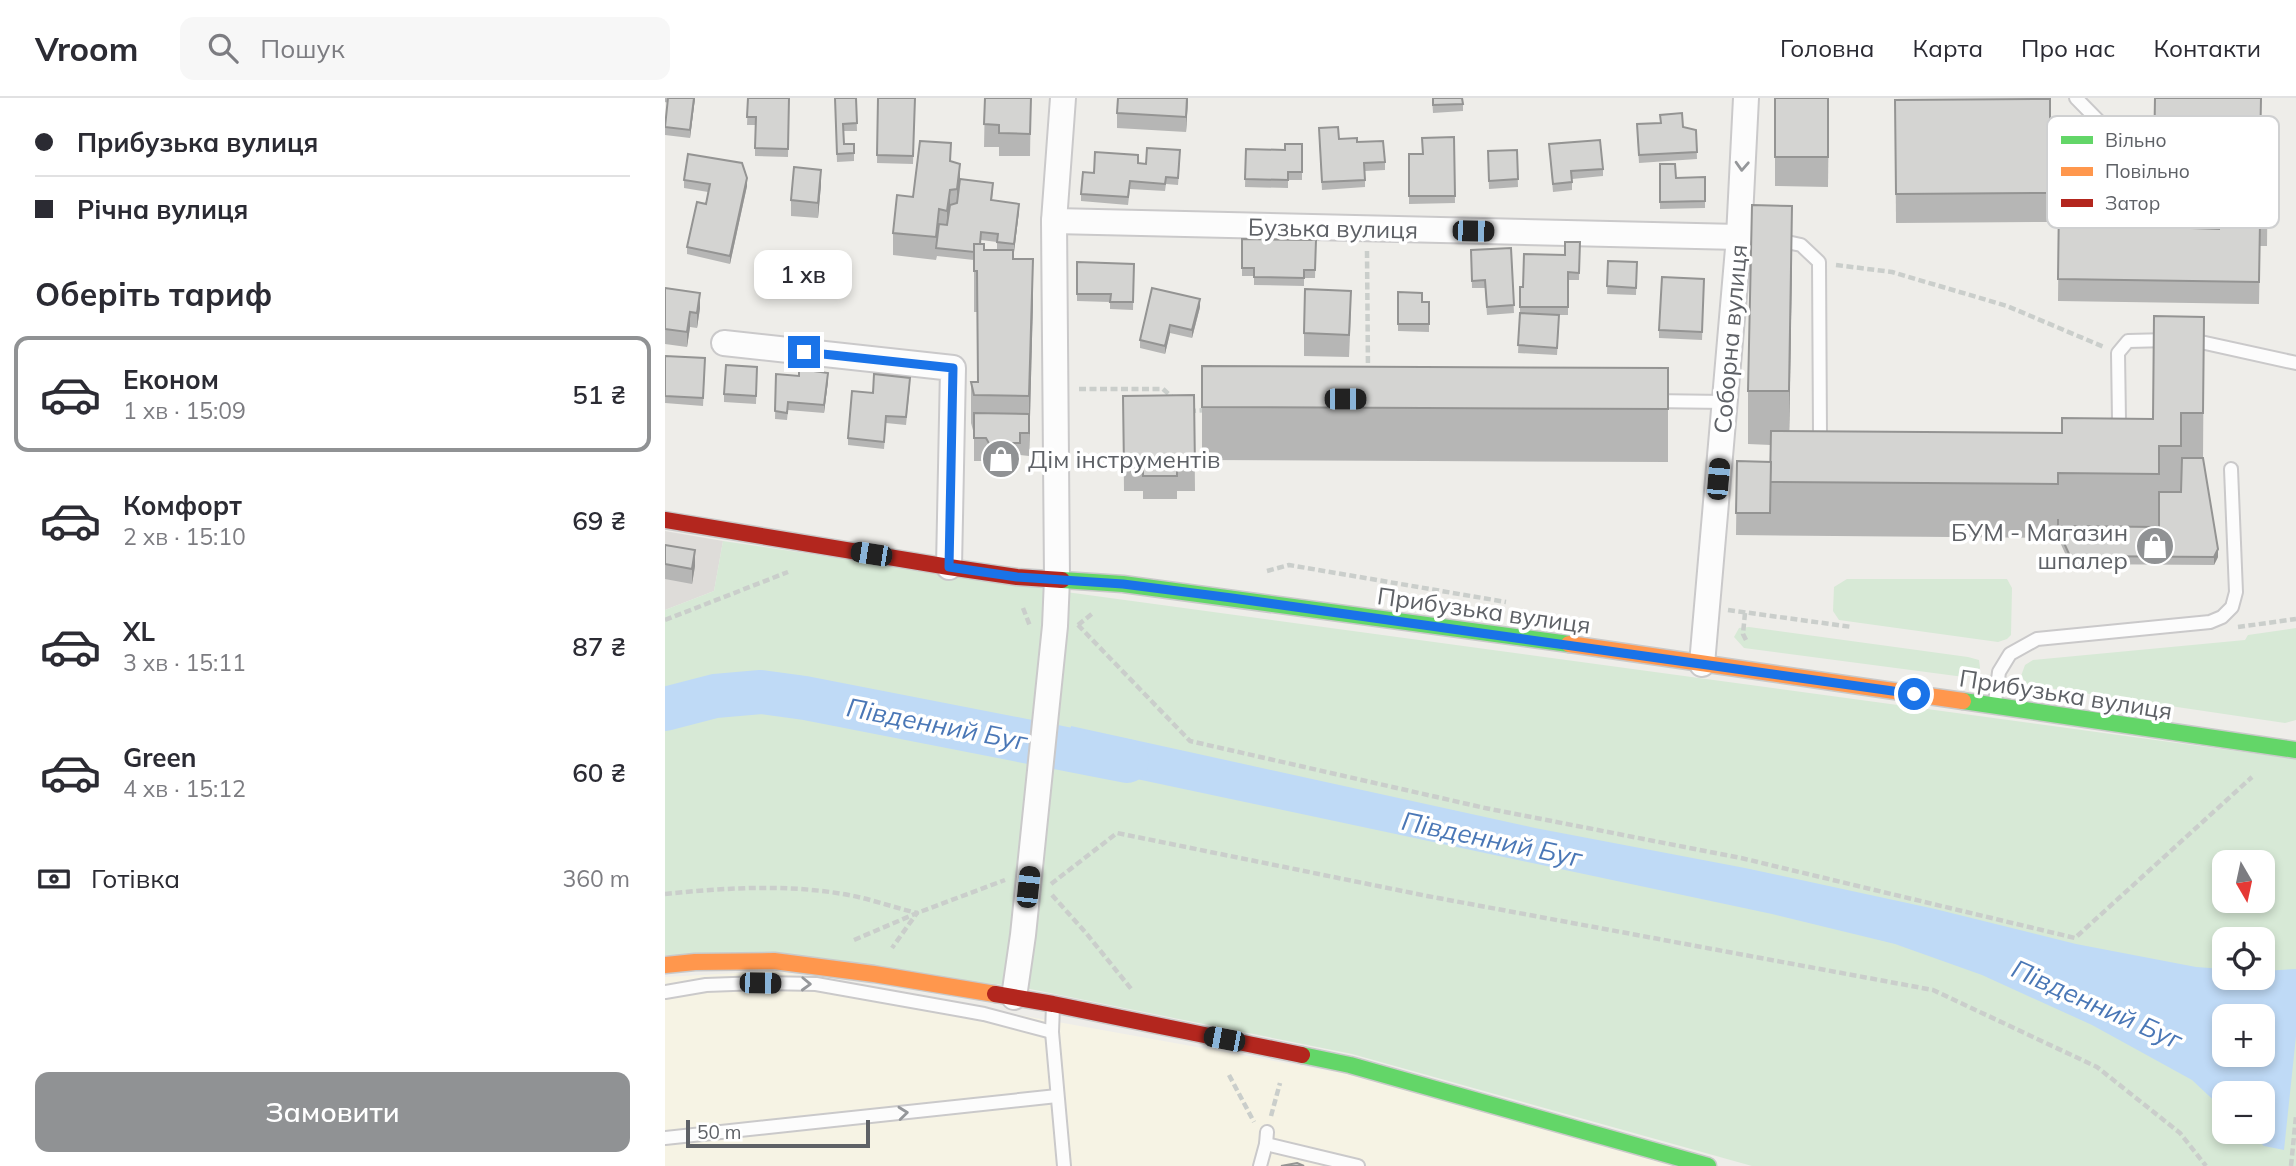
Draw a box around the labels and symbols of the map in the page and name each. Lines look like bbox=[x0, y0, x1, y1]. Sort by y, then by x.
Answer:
legend bbox=[2047, 116, 2279, 228]
text: Вільно bbox=[2105, 128, 2167, 152]
text: Повільно bbox=[2105, 159, 2190, 183]
one-way arrow bbox=[1735, 161, 1750, 172]
text: Затор bbox=[2105, 191, 2160, 215]
street label: Бузька вулиця bbox=[1248, 212, 1418, 244]
car bbox=[1452, 220, 1495, 242]
street label: Соборна вулиця bbox=[1707, 243, 1753, 435]
callout: 1 хв bbox=[755, 250, 853, 300]
route end bbox=[788, 336, 820, 368]
car bbox=[1325, 389, 1367, 410]
shop icon: Дім інструментів bbox=[980, 438, 1022, 480]
place label: Дім інструментів bbox=[1028, 444, 1221, 474]
car bbox=[1706, 457, 1731, 501]
place label: БУМ - Магазин шпалер bbox=[1951, 517, 2128, 575]
shop icon: БУМ - Магазин шпалер bbox=[2134, 525, 2176, 567]
car bbox=[849, 540, 894, 568]
street label: Прибузька вулиця bbox=[1375, 580, 1593, 640]
street label: Прибузька вулиця bbox=[1957, 662, 2175, 726]
route start bbox=[1898, 678, 1930, 710]
water label: Південний Буг bbox=[844, 690, 1032, 758]
water label: Південний Буг bbox=[1399, 804, 1587, 874]
north arrow bbox=[2212, 850, 2275, 914]
car bbox=[1016, 865, 1041, 909]
water label: Південний Буг bbox=[2007, 952, 2189, 1057]
car bbox=[739, 972, 782, 994]
one-way arrow bbox=[801, 977, 812, 992]
car bbox=[1202, 1025, 1247, 1053]
one-way arrow bbox=[898, 1106, 909, 1121]
scale bar bbox=[686, 1117, 870, 1149]

